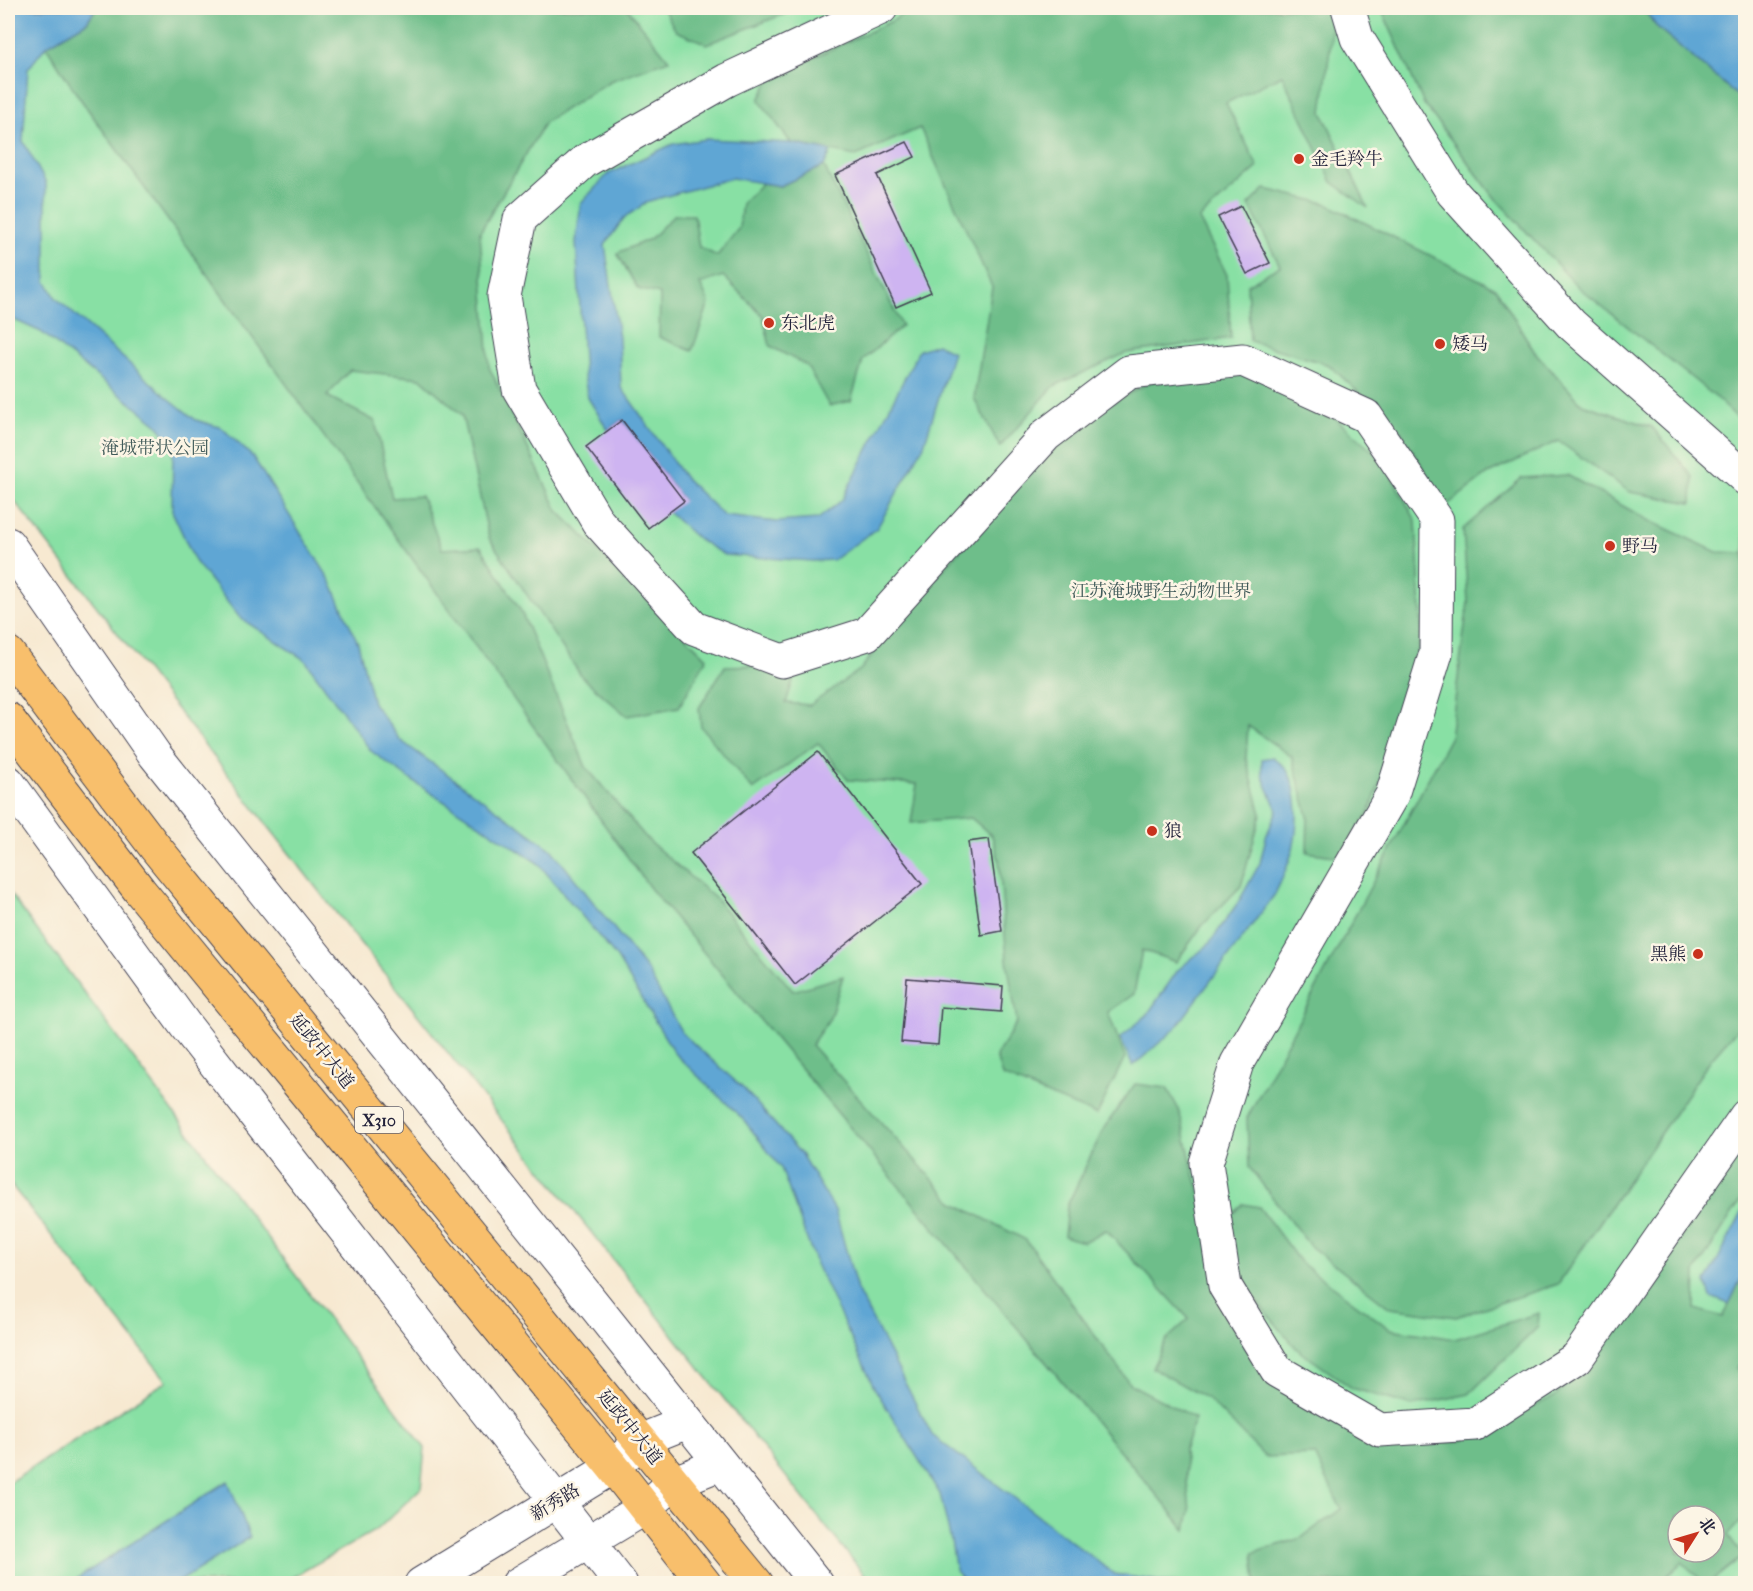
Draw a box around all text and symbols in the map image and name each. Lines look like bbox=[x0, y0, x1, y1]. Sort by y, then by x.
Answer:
place label: 金毛羚牛 bbox=[1311, 149, 1383, 170]
marker: 金毛羚牛 bbox=[1292, 152, 1306, 166]
place label: 东北虎 bbox=[781, 313, 835, 334]
marker: 东北虎 bbox=[762, 316, 776, 330]
place label: 矮马 bbox=[1452, 334, 1488, 355]
marker: 矮马 bbox=[1433, 337, 1447, 351]
park label: 淹城带状公园 bbox=[101, 438, 209, 459]
place label: 野马 bbox=[1622, 536, 1658, 557]
marker: 野马 bbox=[1603, 539, 1617, 553]
park label: 江苏淹城野生动物世界 bbox=[1071, 581, 1251, 602]
place label: 狼 bbox=[1164, 821, 1182, 842]
marker: 狼 bbox=[1145, 824, 1159, 838]
place label: 黑熊 bbox=[1650, 944, 1686, 965]
marker: 黑熊 bbox=[1691, 947, 1705, 961]
street label: 延政中大道 bbox=[285, 1010, 358, 1093]
road number: X310 bbox=[355, 1107, 403, 1133]
street label: 延政中大道 bbox=[593, 1386, 666, 1469]
street label: 新秀路 bbox=[527, 1480, 584, 1525]
north arrow bbox=[1666, 1504, 1726, 1564]
text: 北 bbox=[1695, 1513, 1720, 1537]

